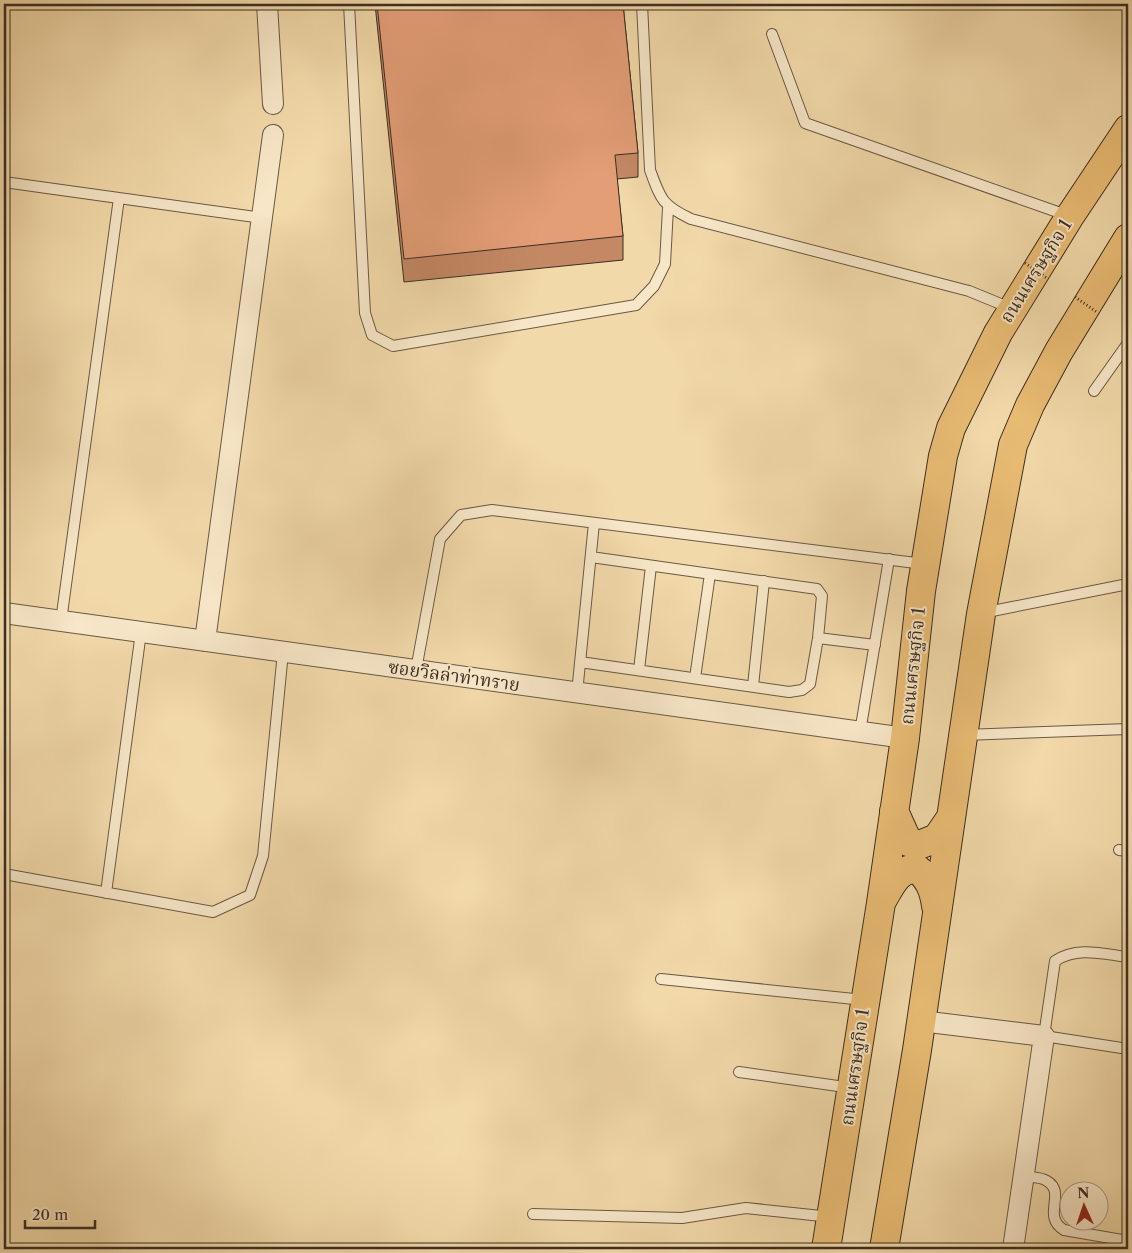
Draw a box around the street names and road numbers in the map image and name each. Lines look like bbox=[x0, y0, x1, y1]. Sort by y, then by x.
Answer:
street label: ถนนเศรษฐกิจ 1 bbox=[995, 215, 1077, 327]
street label: ถนนเศรษฐกิจ 1 bbox=[896, 606, 930, 726]
street label: ซอยวิลล่าท่าทราย bbox=[387, 656, 521, 696]
street label: ถนนเศรษฐกิจ 1 bbox=[836, 1007, 874, 1127]

